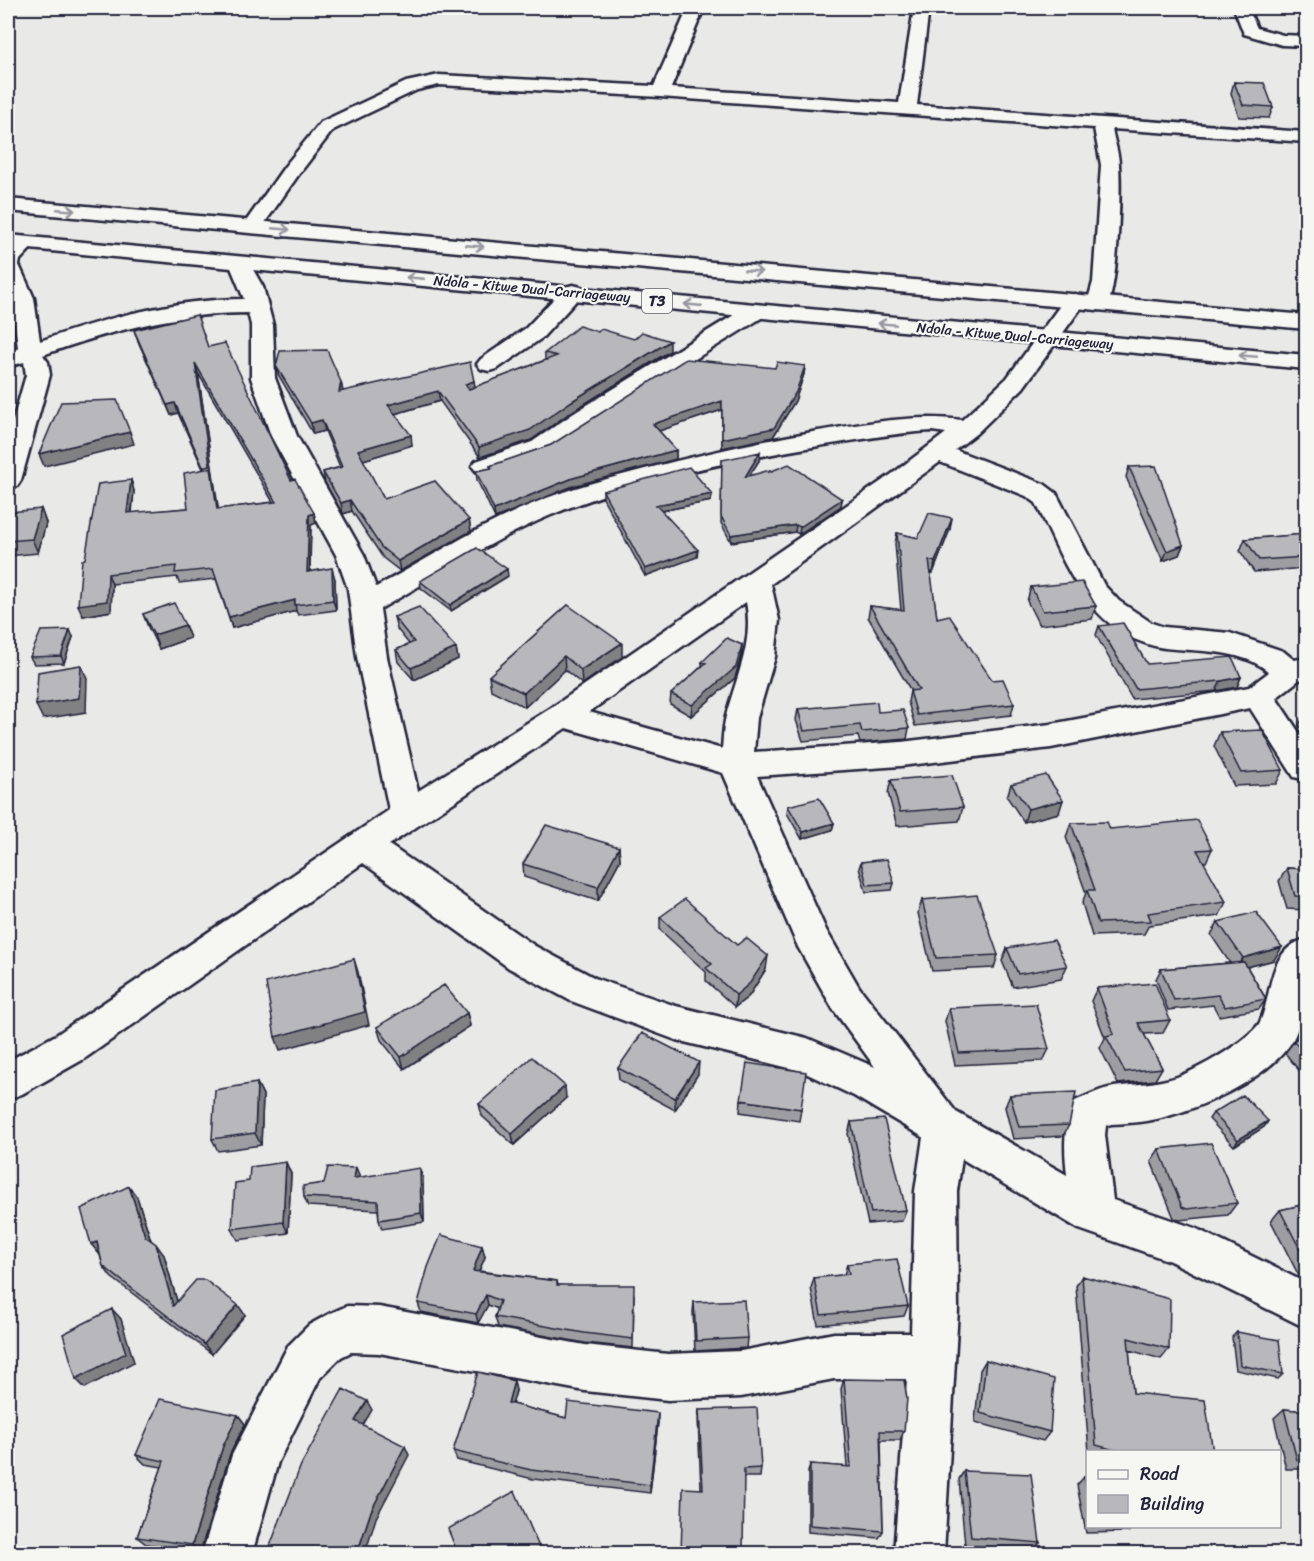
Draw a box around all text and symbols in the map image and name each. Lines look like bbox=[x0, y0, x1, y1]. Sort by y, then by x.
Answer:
one-way arrow bbox=[55, 205, 75, 216]
one-way arrow bbox=[270, 224, 290, 235]
one-way arrow bbox=[465, 241, 485, 252]
one-way arrow bbox=[743, 266, 762, 277]
street label: Ndola - Kitwe Dual-Carriageway bbox=[433, 268, 632, 310]
one-way arrow bbox=[405, 272, 425, 283]
road number: T3 bbox=[642, 289, 672, 313]
one-way arrow bbox=[683, 299, 703, 310]
street label: Ndola - Kitwe Dual-Carriageway bbox=[916, 315, 1115, 357]
one-way arrow bbox=[877, 318, 897, 329]
one-way arrow bbox=[1239, 351, 1259, 362]
legend bbox=[1086, 1450, 1281, 1528]
text: Road bbox=[1140, 1458, 1180, 1490]
text: Building bbox=[1140, 1488, 1204, 1520]

